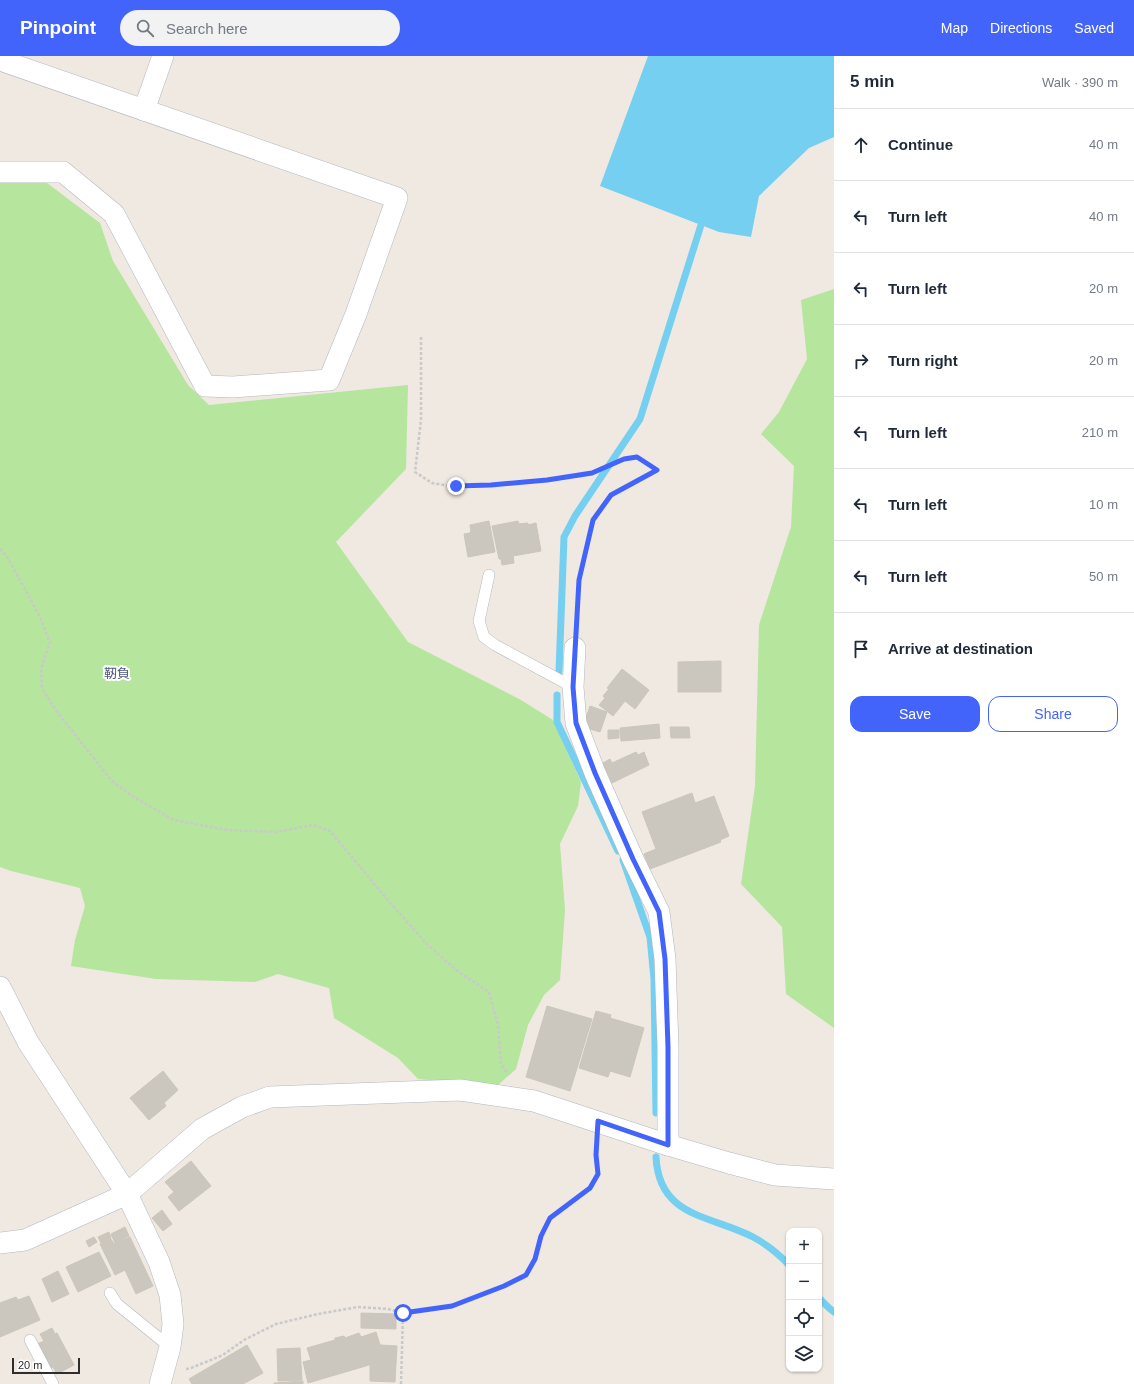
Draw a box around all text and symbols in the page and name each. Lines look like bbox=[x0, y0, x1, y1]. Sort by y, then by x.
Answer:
search box bbox=[120, 10, 400, 46]
text: Pinpoint bbox=[20, 17, 96, 38]
icon: search bbox=[134, 17, 156, 39]
text: Search here bbox=[166, 20, 248, 37]
text: Map bbox=[941, 20, 968, 36]
text: Directions bbox=[990, 20, 1052, 36]
text: Saved bbox=[1074, 20, 1114, 36]
text: 5 min bbox=[850, 72, 894, 91]
text: Walk · 390 m bbox=[1042, 75, 1118, 90]
icon: ahead bbox=[850, 134, 872, 156]
text: Continue bbox=[888, 136, 953, 153]
text: 40 m bbox=[1089, 137, 1118, 152]
icon: left bbox=[850, 206, 872, 228]
text: Turn left bbox=[888, 208, 947, 225]
text: 40 m bbox=[1089, 209, 1118, 224]
icon: left bbox=[850, 278, 872, 300]
text: Turn left bbox=[888, 280, 947, 297]
text: 20 m bbox=[1089, 281, 1118, 296]
icon: right bbox=[850, 350, 872, 372]
text: Turn right bbox=[888, 352, 958, 369]
text: 20 m bbox=[1089, 353, 1118, 368]
icon: left bbox=[850, 422, 872, 444]
text: Turn left bbox=[888, 424, 947, 441]
text: 210 m bbox=[1082, 425, 1118, 440]
route end bbox=[447, 477, 465, 495]
icon: left bbox=[850, 494, 872, 516]
text: Turn left bbox=[888, 496, 947, 513]
text: 10 m bbox=[1089, 497, 1118, 512]
icon: left bbox=[850, 566, 872, 588]
text: Turn left bbox=[888, 568, 947, 585]
text: 50 m bbox=[1089, 569, 1118, 584]
icon: arrive bbox=[850, 638, 872, 660]
text: Arrive at destination bbox=[888, 640, 1033, 657]
district label: 靭負 bbox=[104, 666, 130, 681]
button: Save bbox=[850, 696, 980, 732]
button: Share bbox=[988, 696, 1118, 732]
map controls bbox=[786, 1228, 822, 1372]
button: + bbox=[786, 1228, 822, 1264]
button: − bbox=[786, 1264, 822, 1300]
button: locate bbox=[786, 1300, 822, 1336]
route start bbox=[394, 1304, 412, 1322]
button: layers bbox=[786, 1336, 822, 1372]
scale bar bbox=[12, 1356, 80, 1375]
text: 20 m bbox=[18, 1359, 42, 1371]

